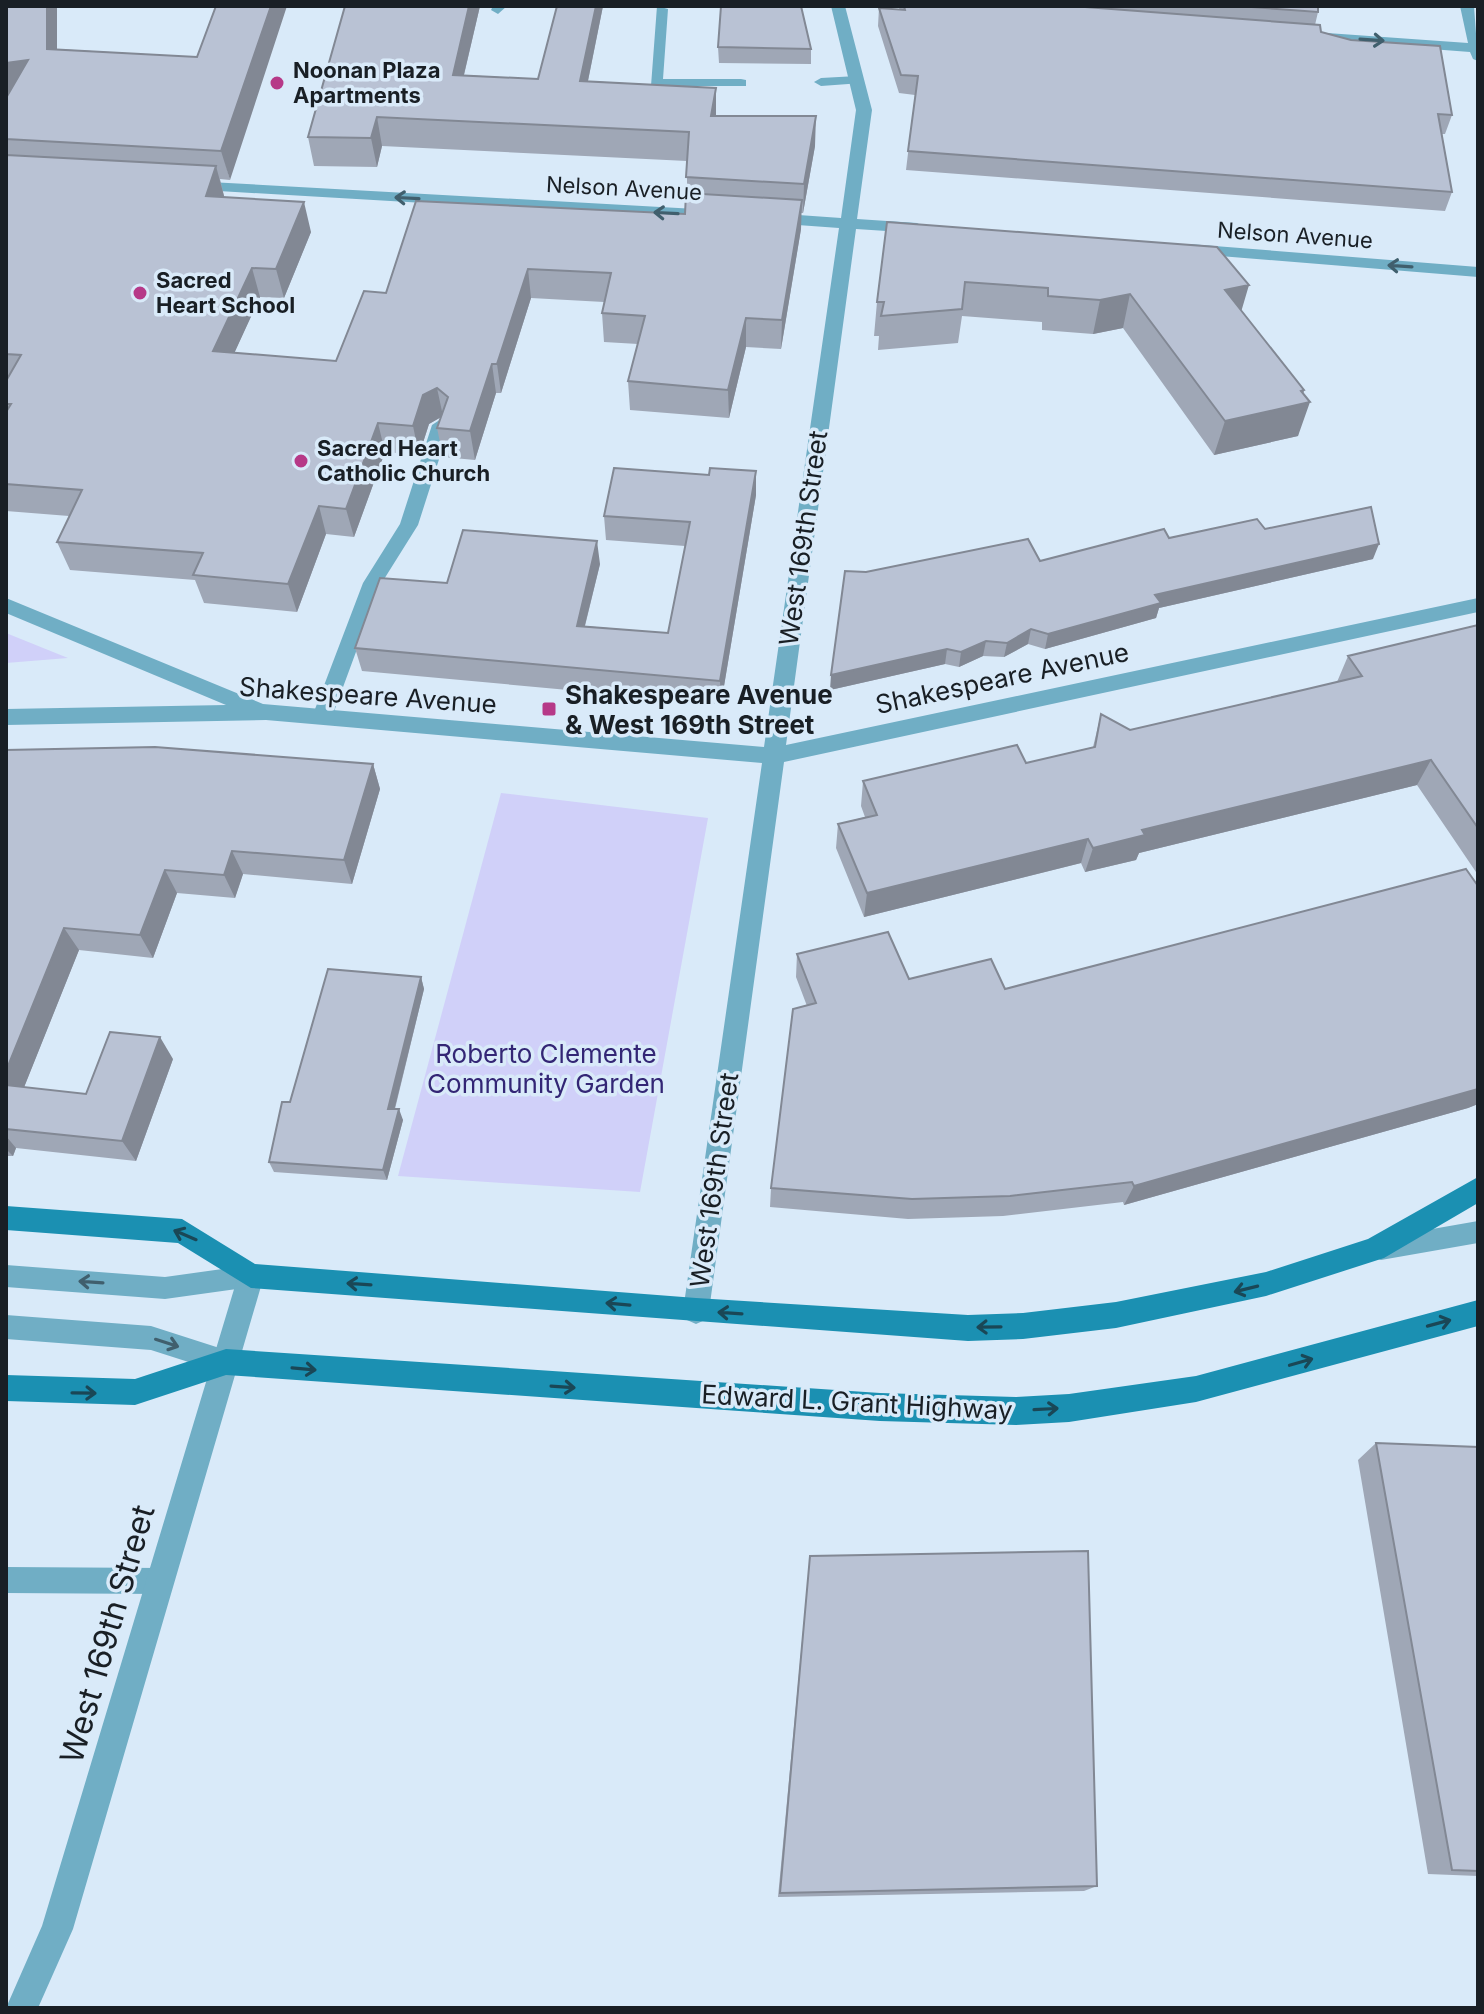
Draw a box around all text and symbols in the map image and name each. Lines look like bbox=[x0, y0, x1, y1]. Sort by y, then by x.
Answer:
one-way arrow bbox=[1358, 33, 1385, 48]
place label: Noonan Plaza Apartments bbox=[293, 57, 441, 108]
marker: Noonan Plaza Apartments bbox=[268, 74, 286, 92]
street label: Nelson Avenue bbox=[545, 171, 703, 205]
one-way arrow bbox=[394, 190, 421, 205]
one-way arrow bbox=[653, 205, 680, 220]
street label: Nelson Avenue bbox=[1216, 217, 1374, 253]
one-way arrow bbox=[1387, 258, 1414, 273]
place label: Sacred Heart School bbox=[156, 267, 295, 318]
marker: Sacred Heart School bbox=[131, 284, 149, 302]
street label: West 169th Street bbox=[773, 429, 833, 647]
place label: Sacred Heart Catholic Church bbox=[317, 435, 490, 486]
marker: Sacred Heart Catholic Church bbox=[292, 452, 310, 470]
street label: Shakespeare Avenue bbox=[872, 636, 1132, 720]
street label: Shakespeare Avenue bbox=[238, 671, 498, 719]
place label: Shakespeare Avenue & West 169th Street bbox=[565, 679, 833, 740]
marker: Shakespeare Avenue & West 169th Street bbox=[540, 700, 558, 718]
park label: Roberto Clemente Community Garden bbox=[427, 1038, 665, 1099]
street label: West 169th Street bbox=[684, 1071, 744, 1289]
one-way arrow bbox=[174, 1227, 198, 1242]
one-way arrow bbox=[78, 1274, 105, 1289]
one-way arrow bbox=[346, 1276, 373, 1291]
one-way arrow bbox=[1234, 1282, 1259, 1297]
one-way arrow bbox=[605, 1297, 632, 1312]
one-way arrow bbox=[717, 1305, 744, 1320]
one-way arrow bbox=[1425, 1315, 1451, 1330]
one-way arrow bbox=[976, 1319, 1003, 1335]
one-way arrow bbox=[153, 1336, 179, 1351]
one-way arrow bbox=[1288, 1354, 1314, 1369]
one-way arrow bbox=[290, 1362, 317, 1377]
street label: Edward L. Grant Highway bbox=[701, 1378, 1013, 1426]
one-way arrow bbox=[549, 1379, 576, 1394]
one-way arrow bbox=[70, 1385, 97, 1400]
one-way arrow bbox=[1032, 1401, 1059, 1416]
street label: West 169th Street bbox=[51, 1500, 163, 1768]

